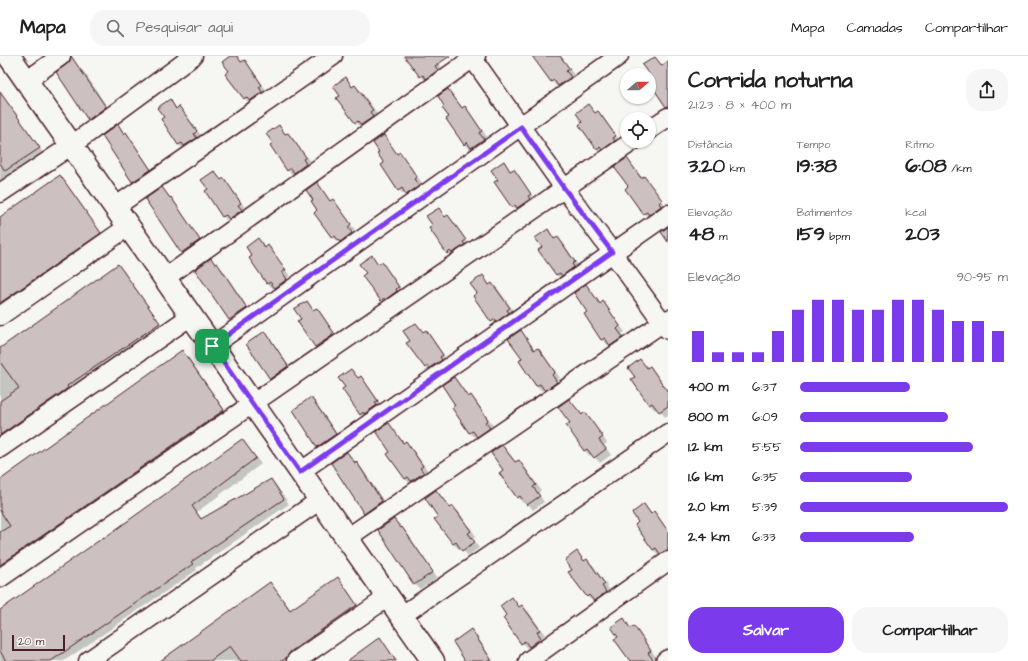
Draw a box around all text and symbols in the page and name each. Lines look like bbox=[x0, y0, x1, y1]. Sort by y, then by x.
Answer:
search box bbox=[90, 10, 370, 46]
text: Mapa bbox=[20, 14, 66, 41]
icon: search bbox=[104, 17, 126, 39]
text: Pesquisar aqui bbox=[136, 17, 233, 38]
text: Mapa bbox=[791, 18, 825, 38]
text: Camadas bbox=[847, 18, 903, 38]
text: Compartilhar bbox=[925, 18, 1008, 38]
text: Corrida noturna bbox=[688, 65, 853, 96]
north arrow bbox=[620, 68, 656, 104]
map controls bbox=[620, 68, 656, 148]
button: share bbox=[966, 69, 1008, 111]
text: 21:23 · 8 × 400 m bbox=[688, 96, 791, 114]
button: locate bbox=[620, 112, 656, 148]
text: Distância bbox=[688, 137, 732, 152]
text: Tempo bbox=[797, 137, 830, 152]
text: Ritmo bbox=[905, 137, 934, 152]
text: 3.20 bbox=[688, 152, 725, 180]
text: 19:38 bbox=[797, 152, 837, 180]
text: 6:08 bbox=[905, 152, 947, 180]
text: km bbox=[725, 161, 745, 176]
text: /km bbox=[947, 161, 972, 176]
text: Elevação bbox=[688, 205, 732, 220]
text: Batimentos bbox=[797, 205, 852, 220]
text: kcal bbox=[905, 205, 926, 220]
text: 48 bbox=[688, 220, 715, 248]
text: 159 bbox=[797, 220, 825, 248]
text: 203 bbox=[905, 220, 940, 248]
text: m bbox=[715, 229, 728, 244]
text: bpm bbox=[825, 229, 850, 244]
text: Elevação bbox=[688, 268, 740, 286]
text: 90–95 m bbox=[956, 268, 1008, 286]
pin bbox=[195, 329, 229, 363]
icon: arrive bbox=[201, 335, 223, 357]
text: 400 m bbox=[688, 378, 729, 396]
text: 6:37 bbox=[752, 378, 777, 396]
text: 800 m bbox=[688, 408, 728, 426]
text: 6:09 bbox=[752, 408, 778, 426]
text: 1.2 km bbox=[688, 438, 722, 456]
text: 5:55 bbox=[752, 438, 782, 456]
text: 1.6 km bbox=[688, 468, 723, 486]
text: 6:35 bbox=[752, 468, 778, 486]
text: 2.0 km bbox=[688, 498, 729, 516]
text: 5:39 bbox=[752, 498, 777, 516]
text: 2.4 km bbox=[688, 528, 729, 546]
text: 6:33 bbox=[752, 528, 776, 546]
button: Salvar bbox=[688, 607, 844, 653]
button: Compartilhar bbox=[852, 607, 1008, 653]
scale bar bbox=[12, 633, 65, 652]
text: 20 m bbox=[18, 634, 44, 649]

